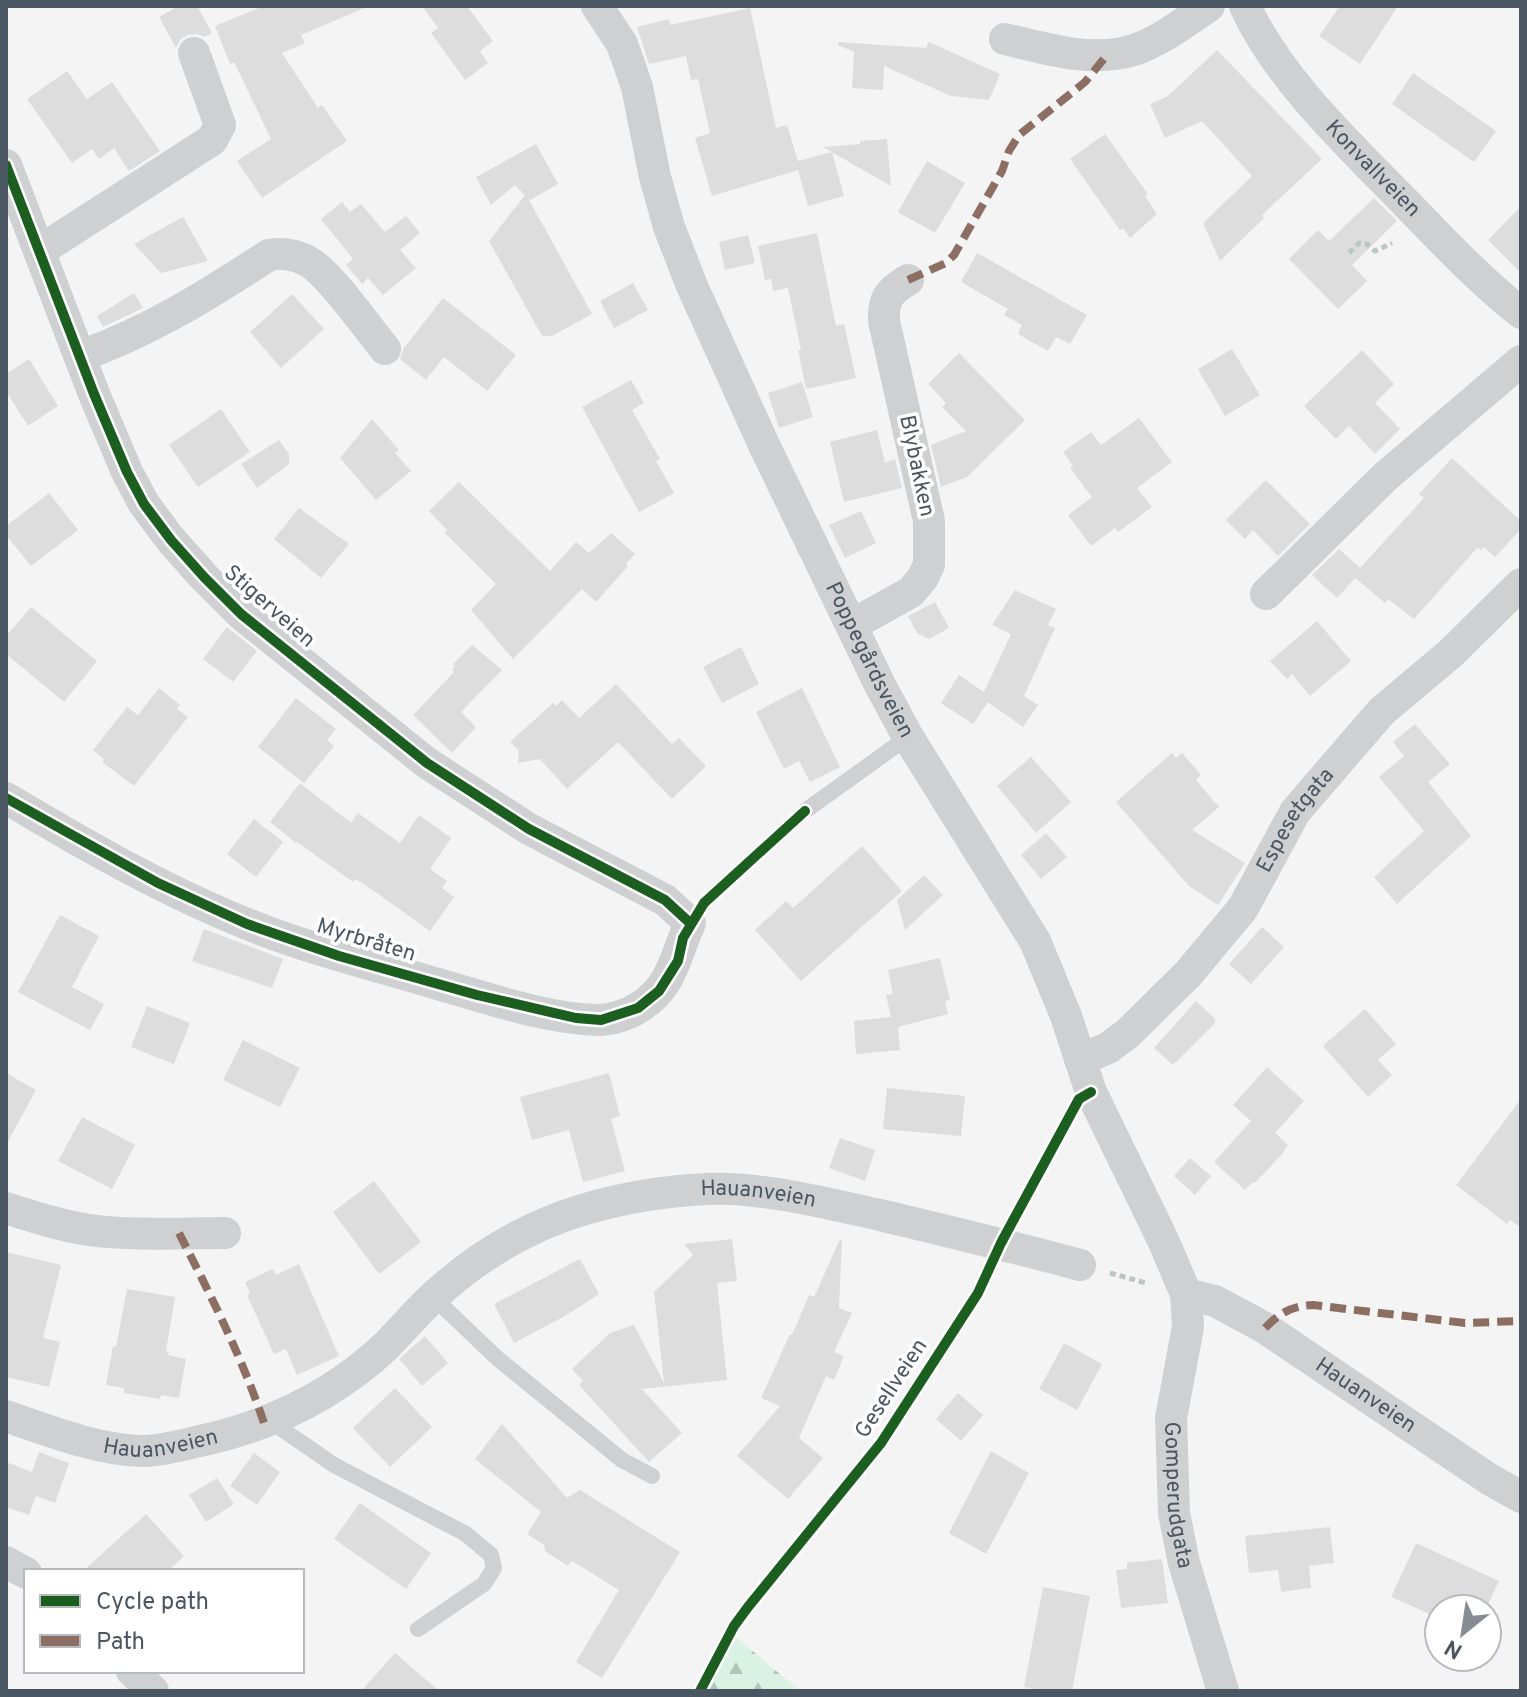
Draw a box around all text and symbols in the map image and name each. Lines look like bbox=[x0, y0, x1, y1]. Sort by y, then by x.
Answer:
street label: Konvallveien bbox=[1319, 115, 1426, 223]
street label: Blybakken bbox=[892, 413, 940, 519]
street label: Stigerveien bbox=[218, 560, 320, 654]
street label: Poppegårdsveien bbox=[819, 578, 919, 743]
street label: Espesetgata bbox=[1251, 762, 1340, 877]
street label: Myrbråten bbox=[313, 913, 419, 969]
street label: Hauanveien bbox=[700, 1175, 819, 1214]
street label: Gesellveien bbox=[850, 1334, 934, 1444]
street label: Hauanveien bbox=[1310, 1352, 1421, 1439]
street label: Gomperudgata bbox=[1158, 1421, 1198, 1571]
street label: Hauanveien bbox=[101, 1424, 221, 1465]
legend bbox=[24, 1569, 304, 1673]
text: Cycle path bbox=[96, 1588, 209, 1618]
north arrow bbox=[1423, 1593, 1503, 1673]
text: Path bbox=[96, 1628, 145, 1658]
text: N bbox=[1441, 1633, 1468, 1664]

